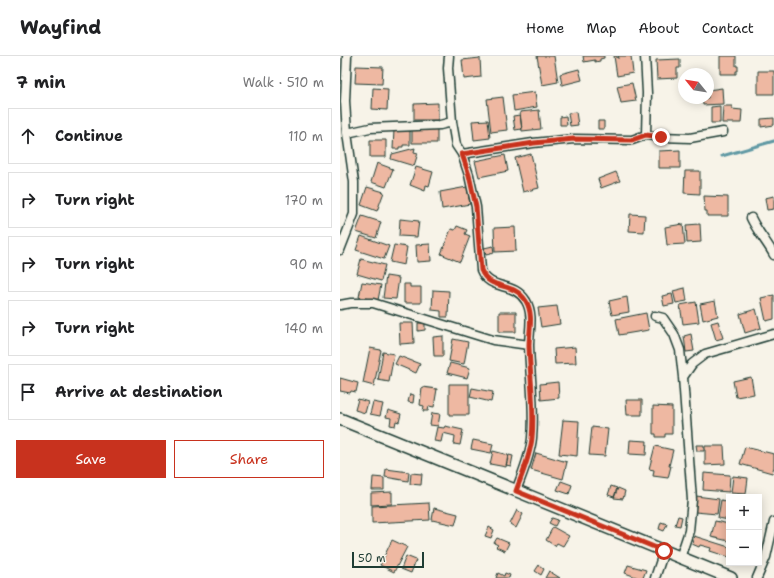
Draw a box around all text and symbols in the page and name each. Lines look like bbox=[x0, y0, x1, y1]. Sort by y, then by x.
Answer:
text: Wayfind bbox=[20, 15, 101, 40]
text: Home bbox=[526, 19, 565, 37]
text: Map bbox=[587, 19, 617, 37]
text: About bbox=[639, 19, 680, 37]
text: Contact bbox=[702, 19, 754, 37]
north arrow bbox=[678, 68, 714, 104]
text: 7 min bbox=[16, 71, 66, 93]
text: Walk · 510 m bbox=[243, 74, 324, 91]
icon: ahead bbox=[17, 125, 39, 147]
text: Continue bbox=[55, 126, 123, 146]
text: 110 m bbox=[288, 128, 323, 145]
route end bbox=[652, 128, 670, 146]
icon: right bbox=[17, 189, 39, 211]
text: Turn right bbox=[55, 190, 135, 210]
text: 170 m bbox=[285, 192, 323, 209]
icon: right bbox=[17, 253, 39, 275]
text: Turn right bbox=[55, 254, 135, 274]
text: 90 m bbox=[289, 256, 323, 273]
icon: right bbox=[17, 317, 39, 339]
text: Turn right bbox=[55, 318, 135, 338]
text: 140 m bbox=[284, 320, 323, 337]
icon: arrive bbox=[17, 381, 39, 403]
text: Arrive at destination bbox=[55, 382, 223, 402]
button: Save bbox=[16, 440, 166, 478]
button: Share bbox=[174, 440, 324, 478]
map controls bbox=[726, 494, 762, 566]
button: + bbox=[726, 494, 762, 530]
button: − bbox=[726, 530, 762, 566]
route start bbox=[655, 542, 673, 560]
scale bar bbox=[352, 550, 424, 569]
text: 50 m bbox=[358, 551, 386, 566]

